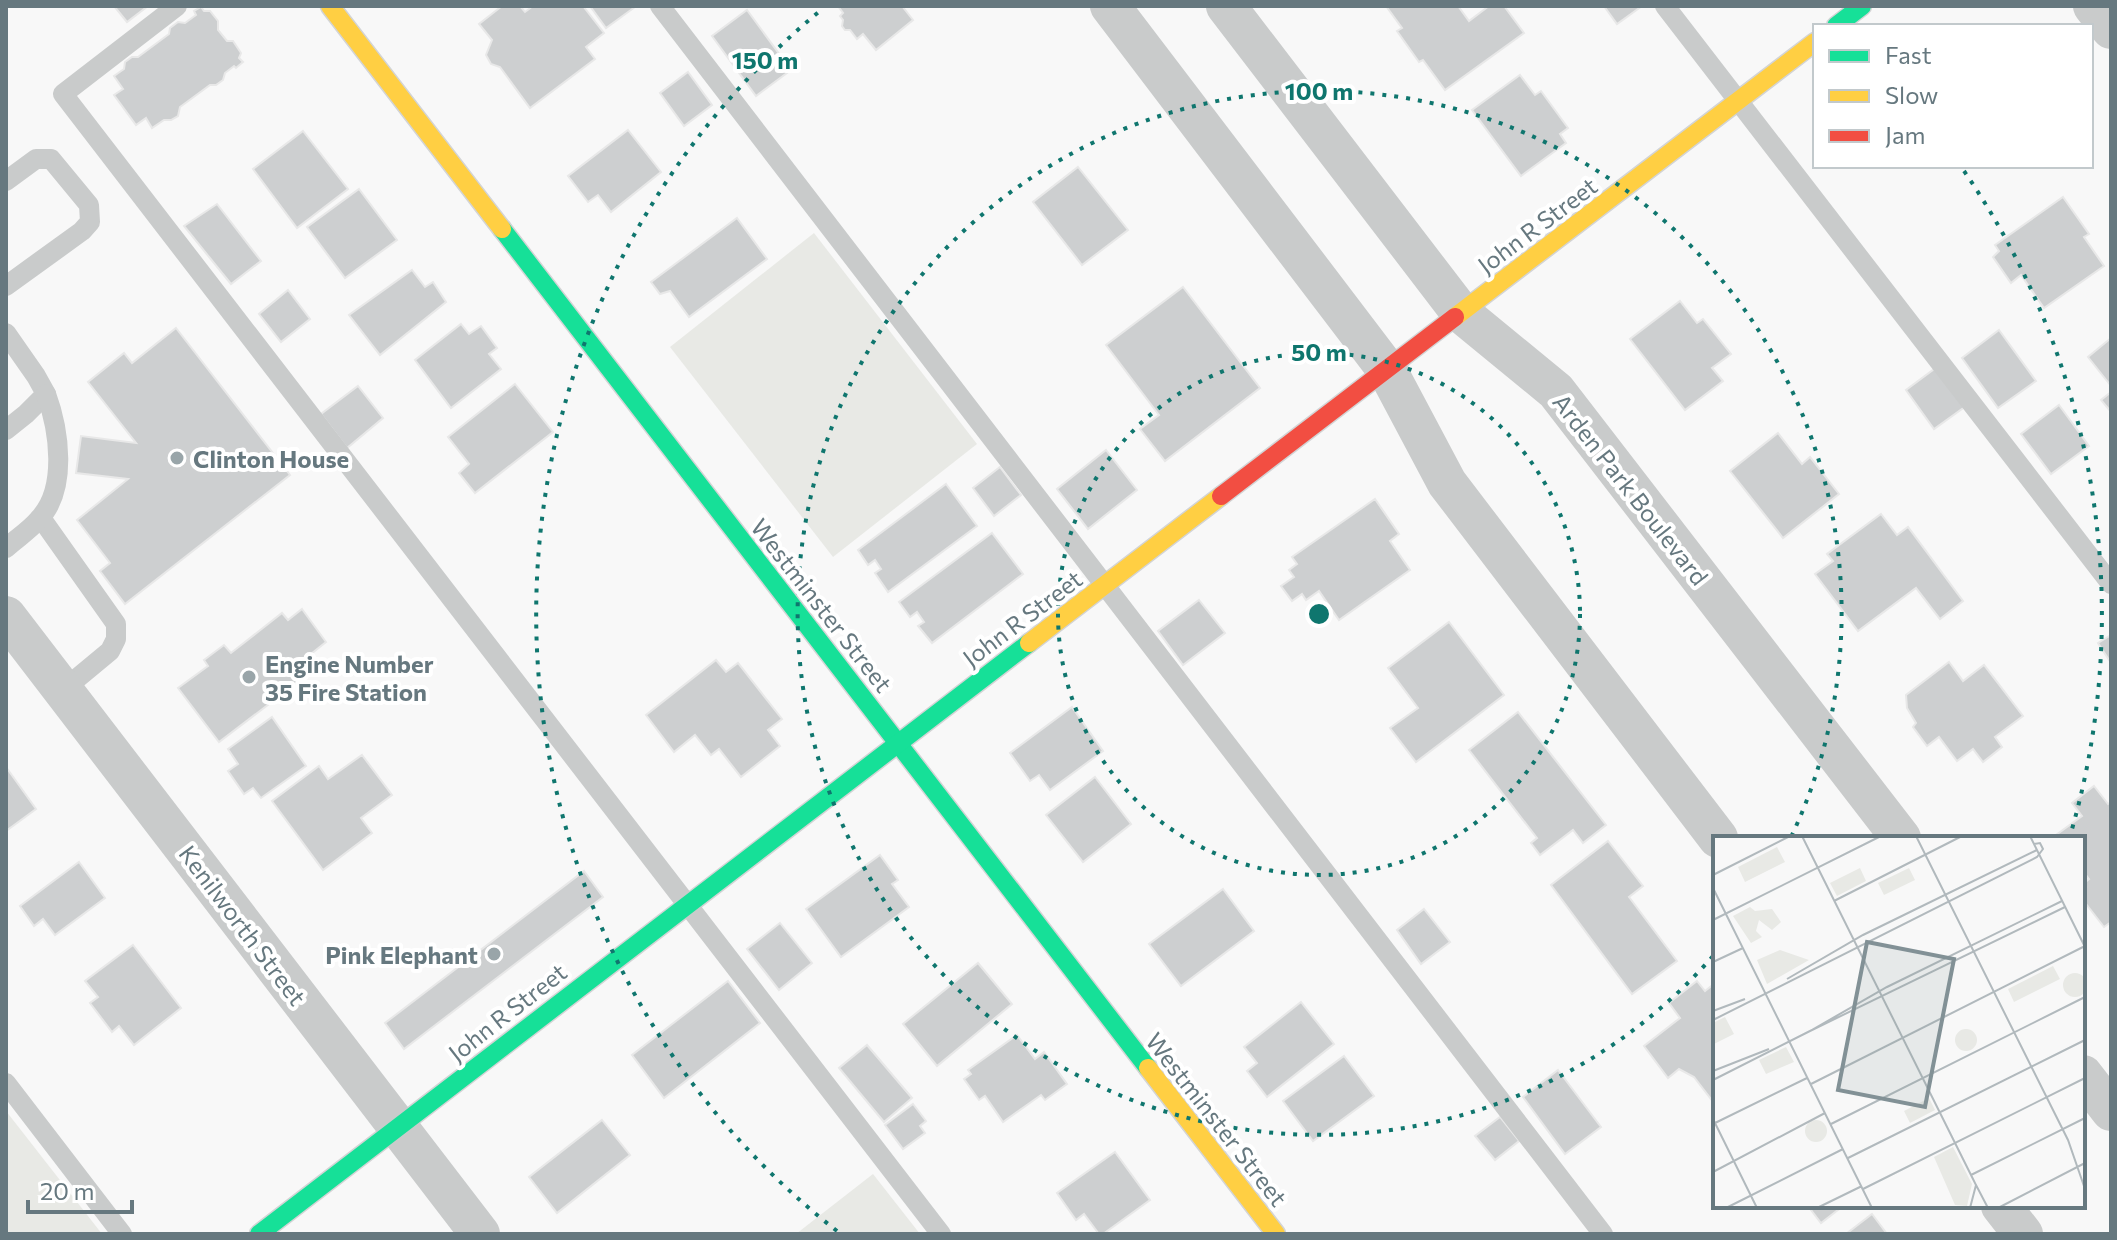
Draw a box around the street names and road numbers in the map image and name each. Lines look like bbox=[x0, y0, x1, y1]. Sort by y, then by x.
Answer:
street label: John R Street bbox=[1472, 171, 1603, 279]
street label: Arden Park Boulevard bbox=[1547, 388, 1715, 590]
street label: Westminster Street bbox=[745, 512, 899, 698]
street label: John R Street bbox=[957, 564, 1088, 672]
street label: Kenilworth Street bbox=[173, 839, 313, 1011]
street label: John R Street bbox=[442, 957, 572, 1067]
street label: Westminster Street bbox=[1140, 1026, 1294, 1212]

